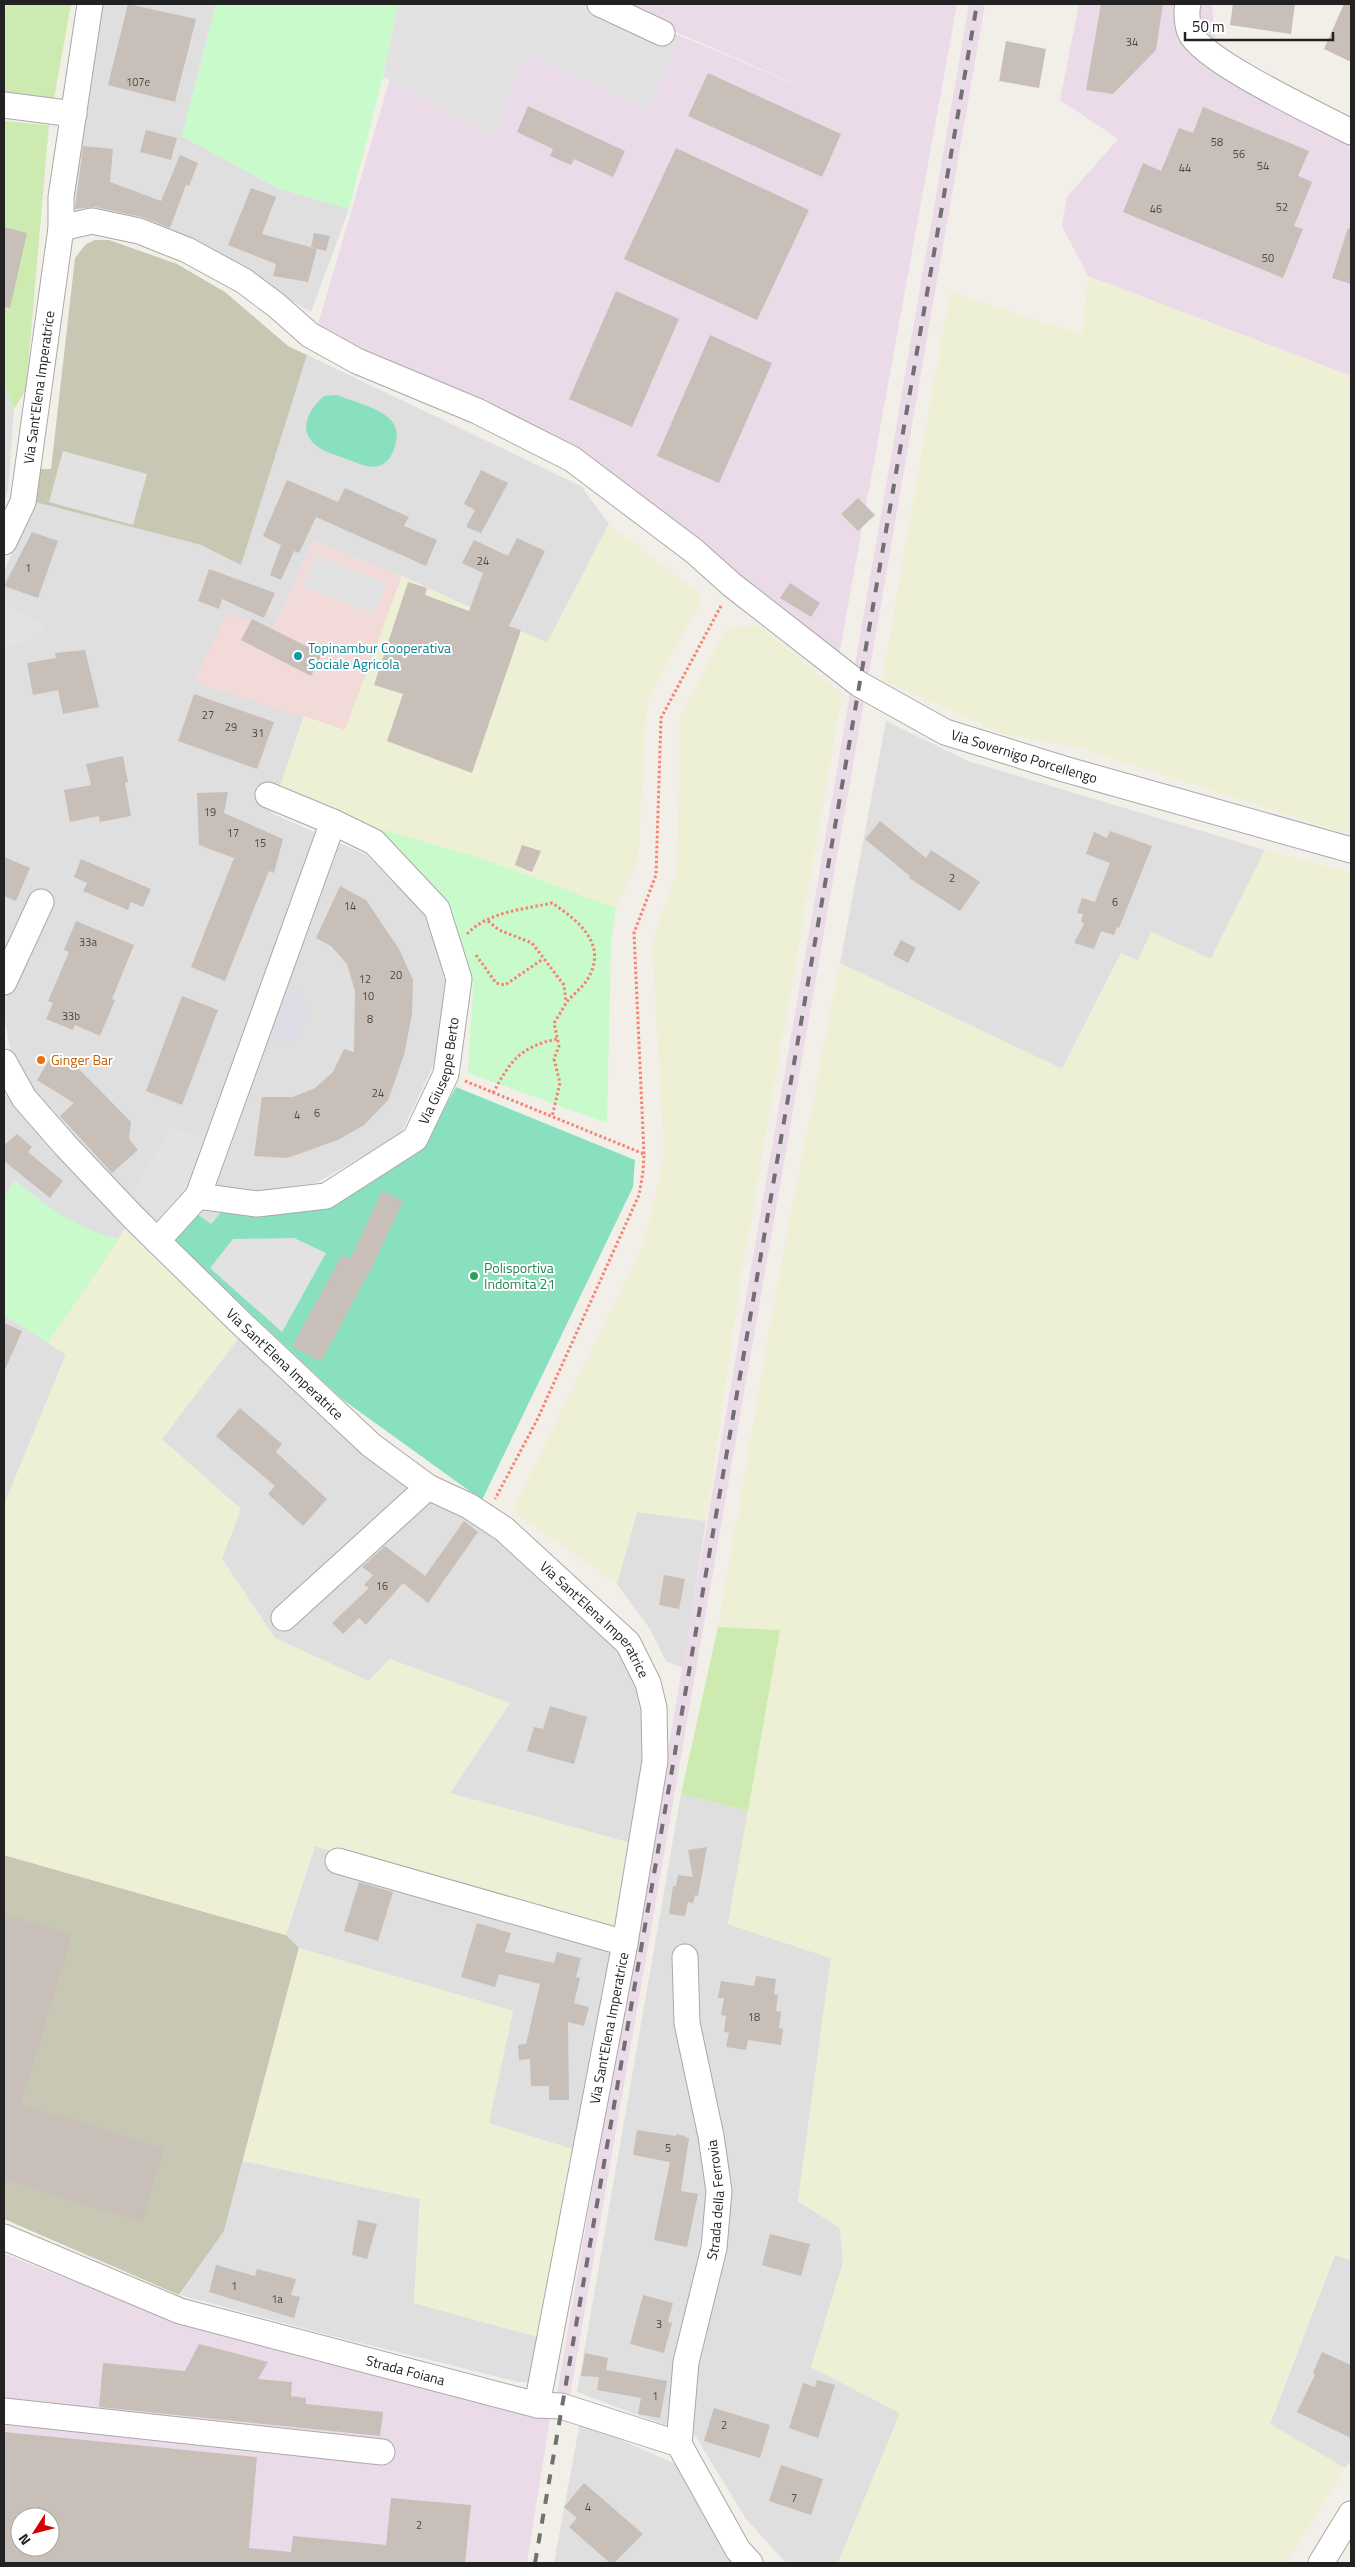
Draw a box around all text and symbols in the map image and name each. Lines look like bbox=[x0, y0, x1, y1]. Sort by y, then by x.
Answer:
scale bar bbox=[1185, 10, 1332, 42]
text: 50 m bbox=[1192, 15, 1225, 38]
house number: 34 bbox=[1126, 34, 1138, 50]
house number: 107e bbox=[126, 74, 150, 90]
house number: 58 bbox=[1211, 134, 1223, 150]
house number: 56 bbox=[1233, 146, 1245, 162]
house number: 54 bbox=[1257, 158, 1269, 174]
house number: 44 bbox=[1179, 160, 1191, 176]
house number: 52 bbox=[1276, 199, 1288, 215]
house number: 46 bbox=[1150, 201, 1162, 217]
house number: 50 bbox=[1262, 250, 1274, 266]
street label: Via Sant'Elena Imperatrice bbox=[17, 309, 59, 465]
house number: 24 bbox=[477, 553, 489, 569]
house number: 1 bbox=[25, 560, 31, 576]
place label: Topinambur Cooperativa Sociale Agricola bbox=[308, 637, 451, 674]
marker: Topinambur Cooperativa Sociale Agricola bbox=[292, 650, 304, 662]
house number: 27 bbox=[202, 707, 214, 723]
house number: 29 bbox=[225, 719, 237, 735]
street label: Via Sovernigo Porcellengo bbox=[948, 723, 1100, 788]
house number: 31 bbox=[252, 725, 264, 741]
house number: 19 bbox=[204, 804, 216, 820]
house number: 17 bbox=[227, 825, 239, 841]
house number: 15 bbox=[254, 835, 266, 851]
house number: 2 bbox=[949, 870, 955, 886]
house number: 6 bbox=[1112, 894, 1118, 910]
house number: 14 bbox=[344, 898, 356, 914]
house number: 33a bbox=[79, 934, 97, 950]
house number: 20 bbox=[390, 967, 402, 983]
house number: 12 bbox=[359, 971, 371, 987]
house number: 10 bbox=[362, 988, 374, 1004]
house number: 33b bbox=[62, 1008, 80, 1024]
house number: 8 bbox=[367, 1011, 373, 1027]
street label: Via Giuseppe Berto bbox=[413, 1016, 464, 1128]
place label: Ginger Bar bbox=[51, 1049, 113, 1070]
marker: Ginger Bar bbox=[35, 1054, 47, 1066]
house number: 24 bbox=[372, 1085, 384, 1101]
house number: 6 bbox=[314, 1105, 320, 1121]
house number: 4 bbox=[294, 1107, 300, 1123]
place label: Polisportiva Indomita 21 bbox=[484, 1257, 555, 1294]
marker: Polisportiva Indomita 21 bbox=[468, 1270, 480, 1282]
street label: Via Sant'Elena Imperatrice bbox=[222, 1303, 349, 1424]
street label: Via Sant'Elena Imperatrice bbox=[535, 1556, 655, 1681]
house number: 16 bbox=[376, 1578, 388, 1594]
street label: Via Sant'Elena Imperatrice bbox=[583, 1950, 634, 2106]
house number: 18 bbox=[748, 2009, 760, 2025]
street label: Strada della Ferrovia bbox=[700, 2139, 729, 2262]
house number: 5 bbox=[665, 2140, 671, 2156]
house number: 1 bbox=[231, 2278, 237, 2294]
house number: 1a bbox=[271, 2291, 283, 2307]
house number: 3 bbox=[656, 2316, 662, 2332]
street label: Strada Foiana bbox=[364, 2349, 447, 2390]
house number: 1 bbox=[652, 2388, 658, 2404]
house number: 2 bbox=[721, 2417, 727, 2433]
house number: 7 bbox=[791, 2490, 797, 2506]
house number: 4 bbox=[585, 2499, 591, 2515]
north arrow bbox=[10, 2507, 60, 2557]
house number: 2 bbox=[416, 2517, 422, 2533]
text: N bbox=[13, 2530, 35, 2550]

